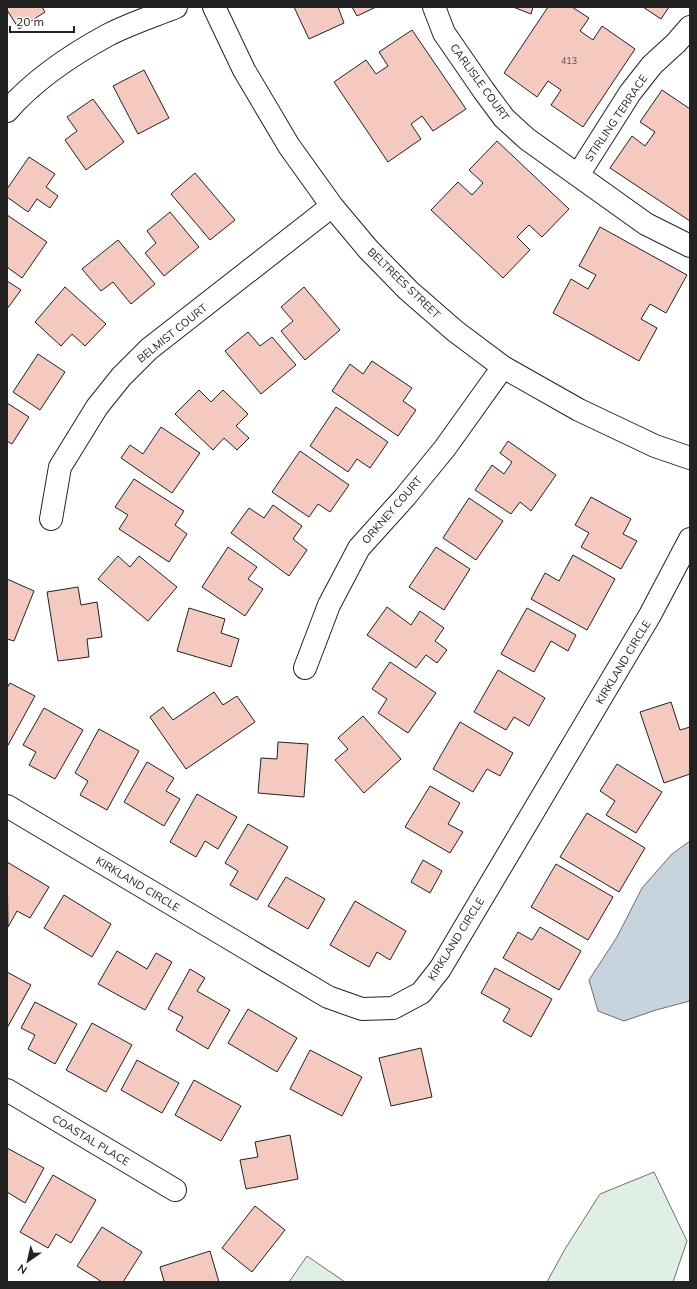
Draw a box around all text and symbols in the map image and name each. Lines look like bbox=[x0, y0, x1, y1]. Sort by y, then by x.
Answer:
scale bar bbox=[10, 8, 74, 34]
text: 20 m bbox=[16, 14, 44, 29]
street label: CARLISLE COURT bbox=[447, 41, 513, 124]
house number: 413 bbox=[561, 55, 577, 66]
street label: STIRLING TERRACE bbox=[582, 72, 650, 164]
street label: BELTREES STREET bbox=[365, 245, 444, 322]
street label: BELMIST COURT bbox=[134, 300, 210, 366]
street label: ORKNEY COURT bbox=[359, 473, 425, 547]
street label: KIRKLAND CIRCLE bbox=[592, 617, 654, 707]
street label: KIRKLAND CIRCLE bbox=[93, 853, 183, 915]
street label: KIRKLAND CIRCLE bbox=[425, 895, 487, 983]
street label: COASTAL PLACE bbox=[50, 1111, 132, 1169]
north arrow bbox=[8, 1241, 48, 1281]
text: N bbox=[15, 1261, 30, 1277]

